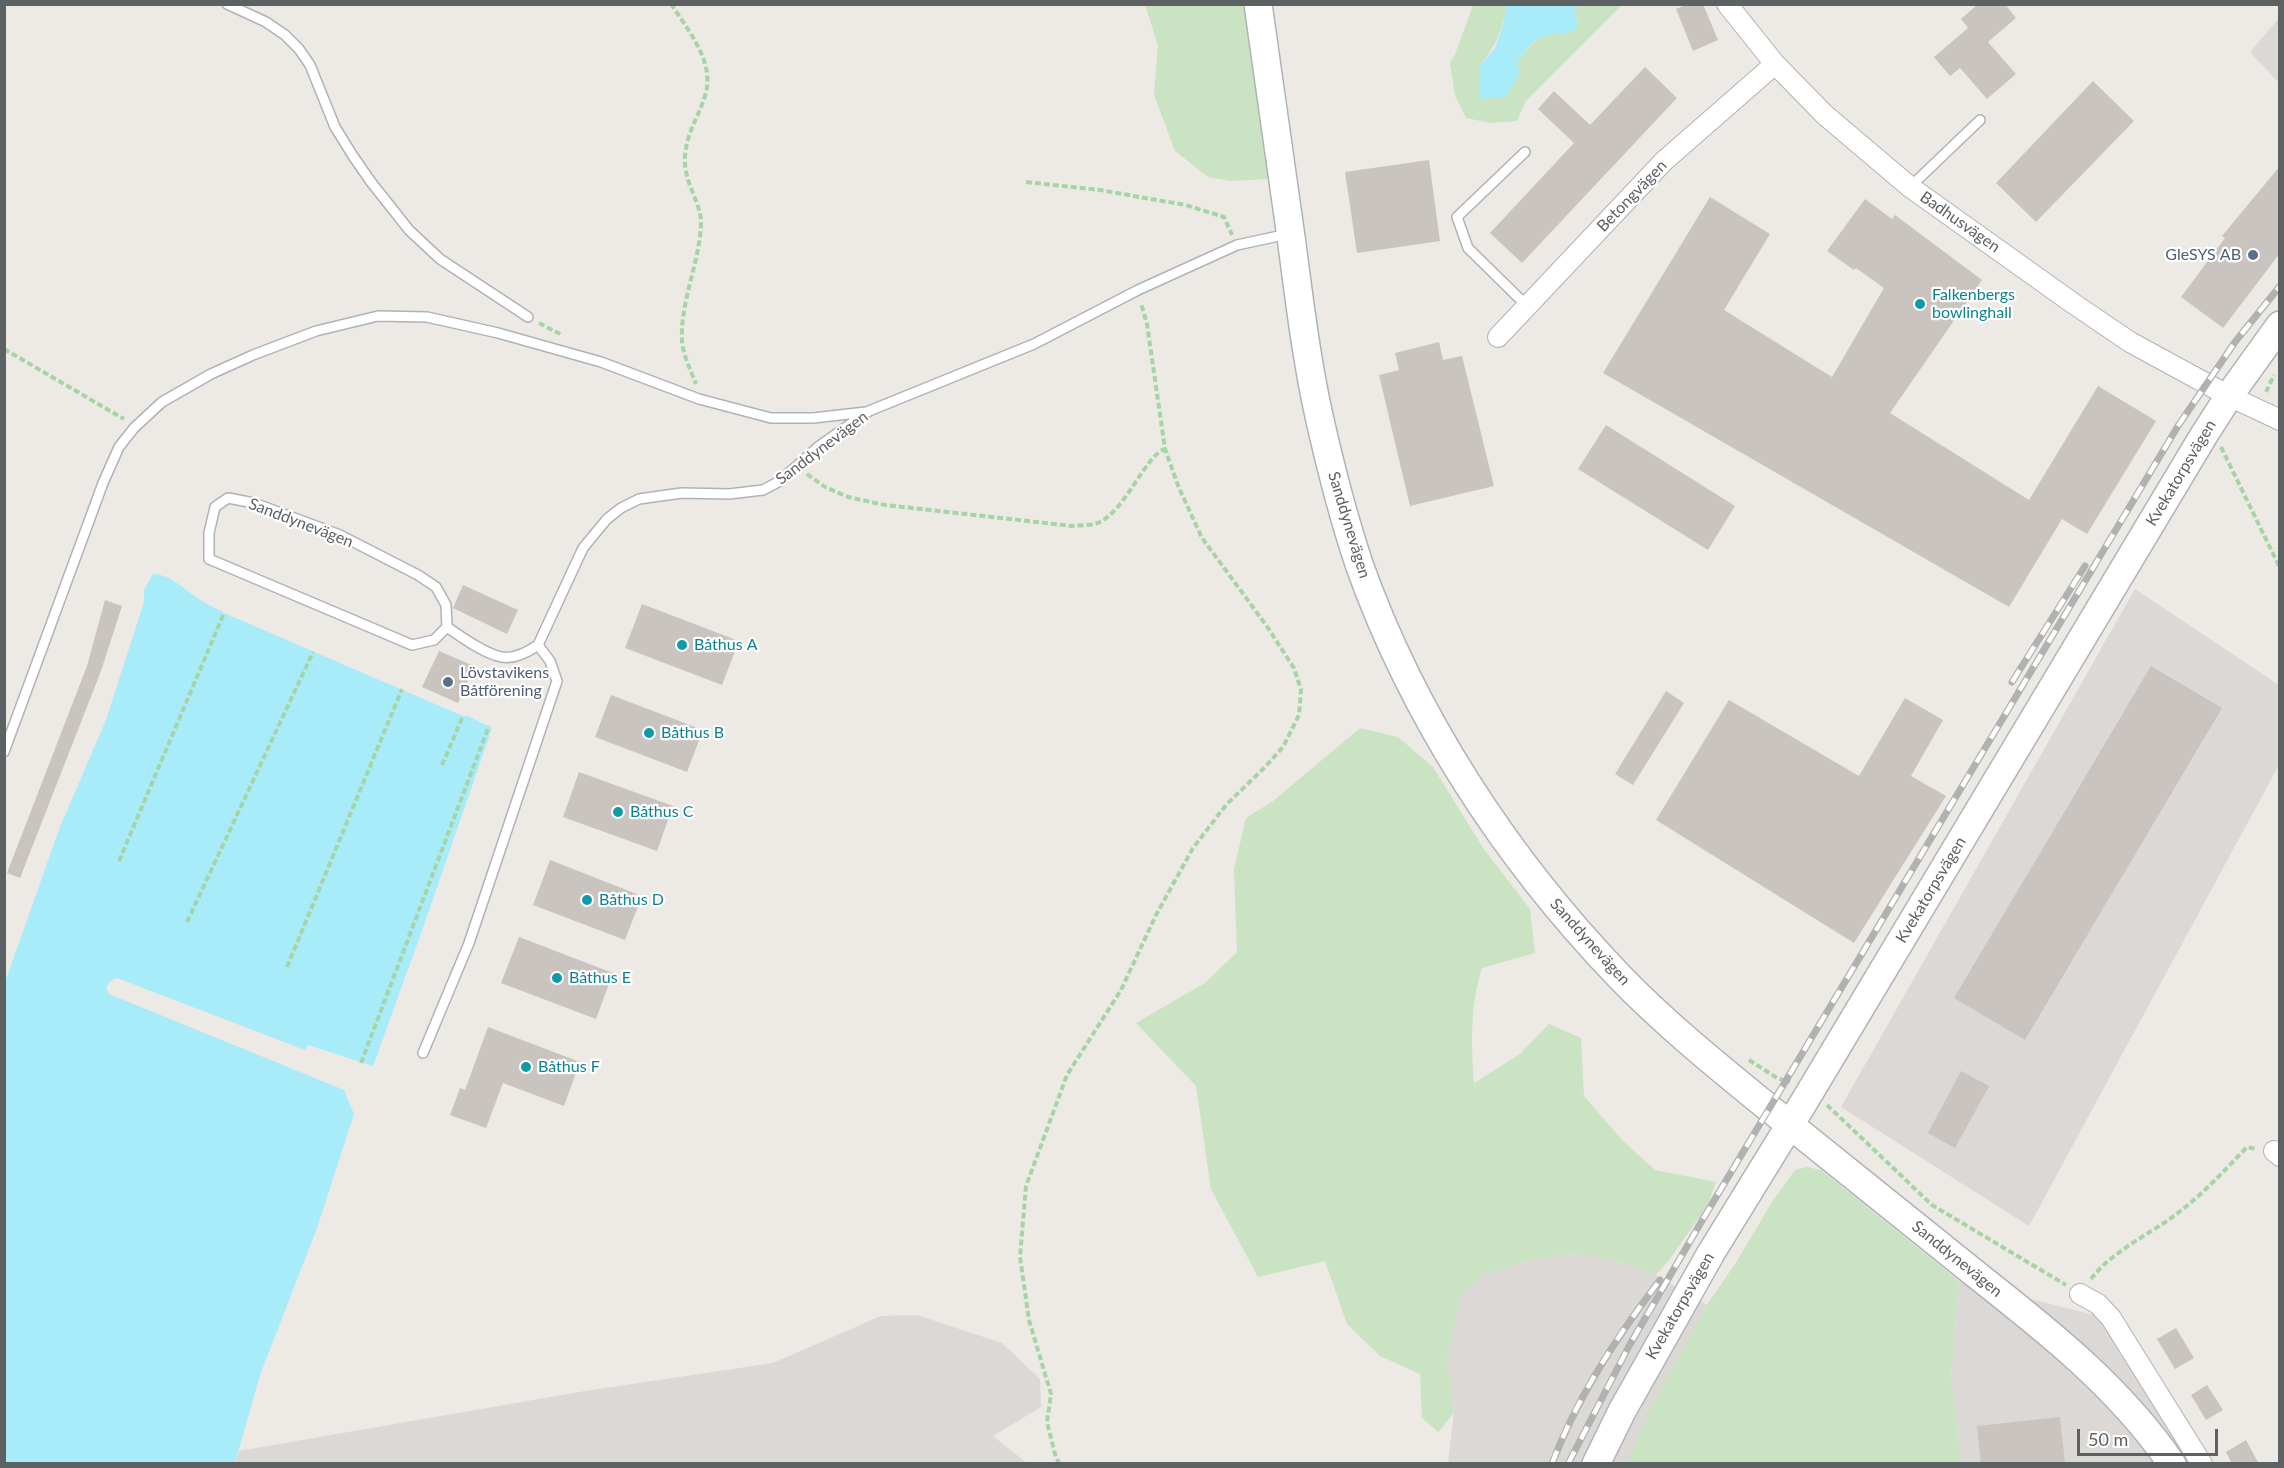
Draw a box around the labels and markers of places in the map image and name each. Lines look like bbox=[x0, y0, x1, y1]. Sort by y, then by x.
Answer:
place label: GleSYS AB bbox=[2165, 245, 2241, 265]
marker: GleSYS AB bbox=[2246, 248, 2260, 262]
place label: Falkenbergs bowlinghall bbox=[1932, 285, 2015, 323]
marker: Falkenbergs bowlinghall bbox=[1913, 297, 1927, 311]
place label: Båthus A bbox=[694, 635, 758, 655]
marker: Båthus A bbox=[675, 638, 689, 652]
place label: Lövstavikens Båtförening bbox=[460, 663, 549, 701]
marker: Lövstavikens Båtförening bbox=[441, 675, 455, 689]
place label: Båthus B bbox=[661, 723, 724, 743]
marker: Båthus B bbox=[642, 726, 656, 740]
place label: Båthus C bbox=[630, 802, 693, 822]
marker: Båthus C bbox=[611, 805, 625, 819]
place label: Båthus D bbox=[599, 890, 664, 910]
marker: Båthus D bbox=[580, 893, 594, 907]
place label: Båthus E bbox=[569, 968, 631, 988]
marker: Båthus E bbox=[550, 971, 564, 985]
place label: Båthus F bbox=[538, 1057, 600, 1077]
marker: Båthus F bbox=[519, 1060, 533, 1074]

